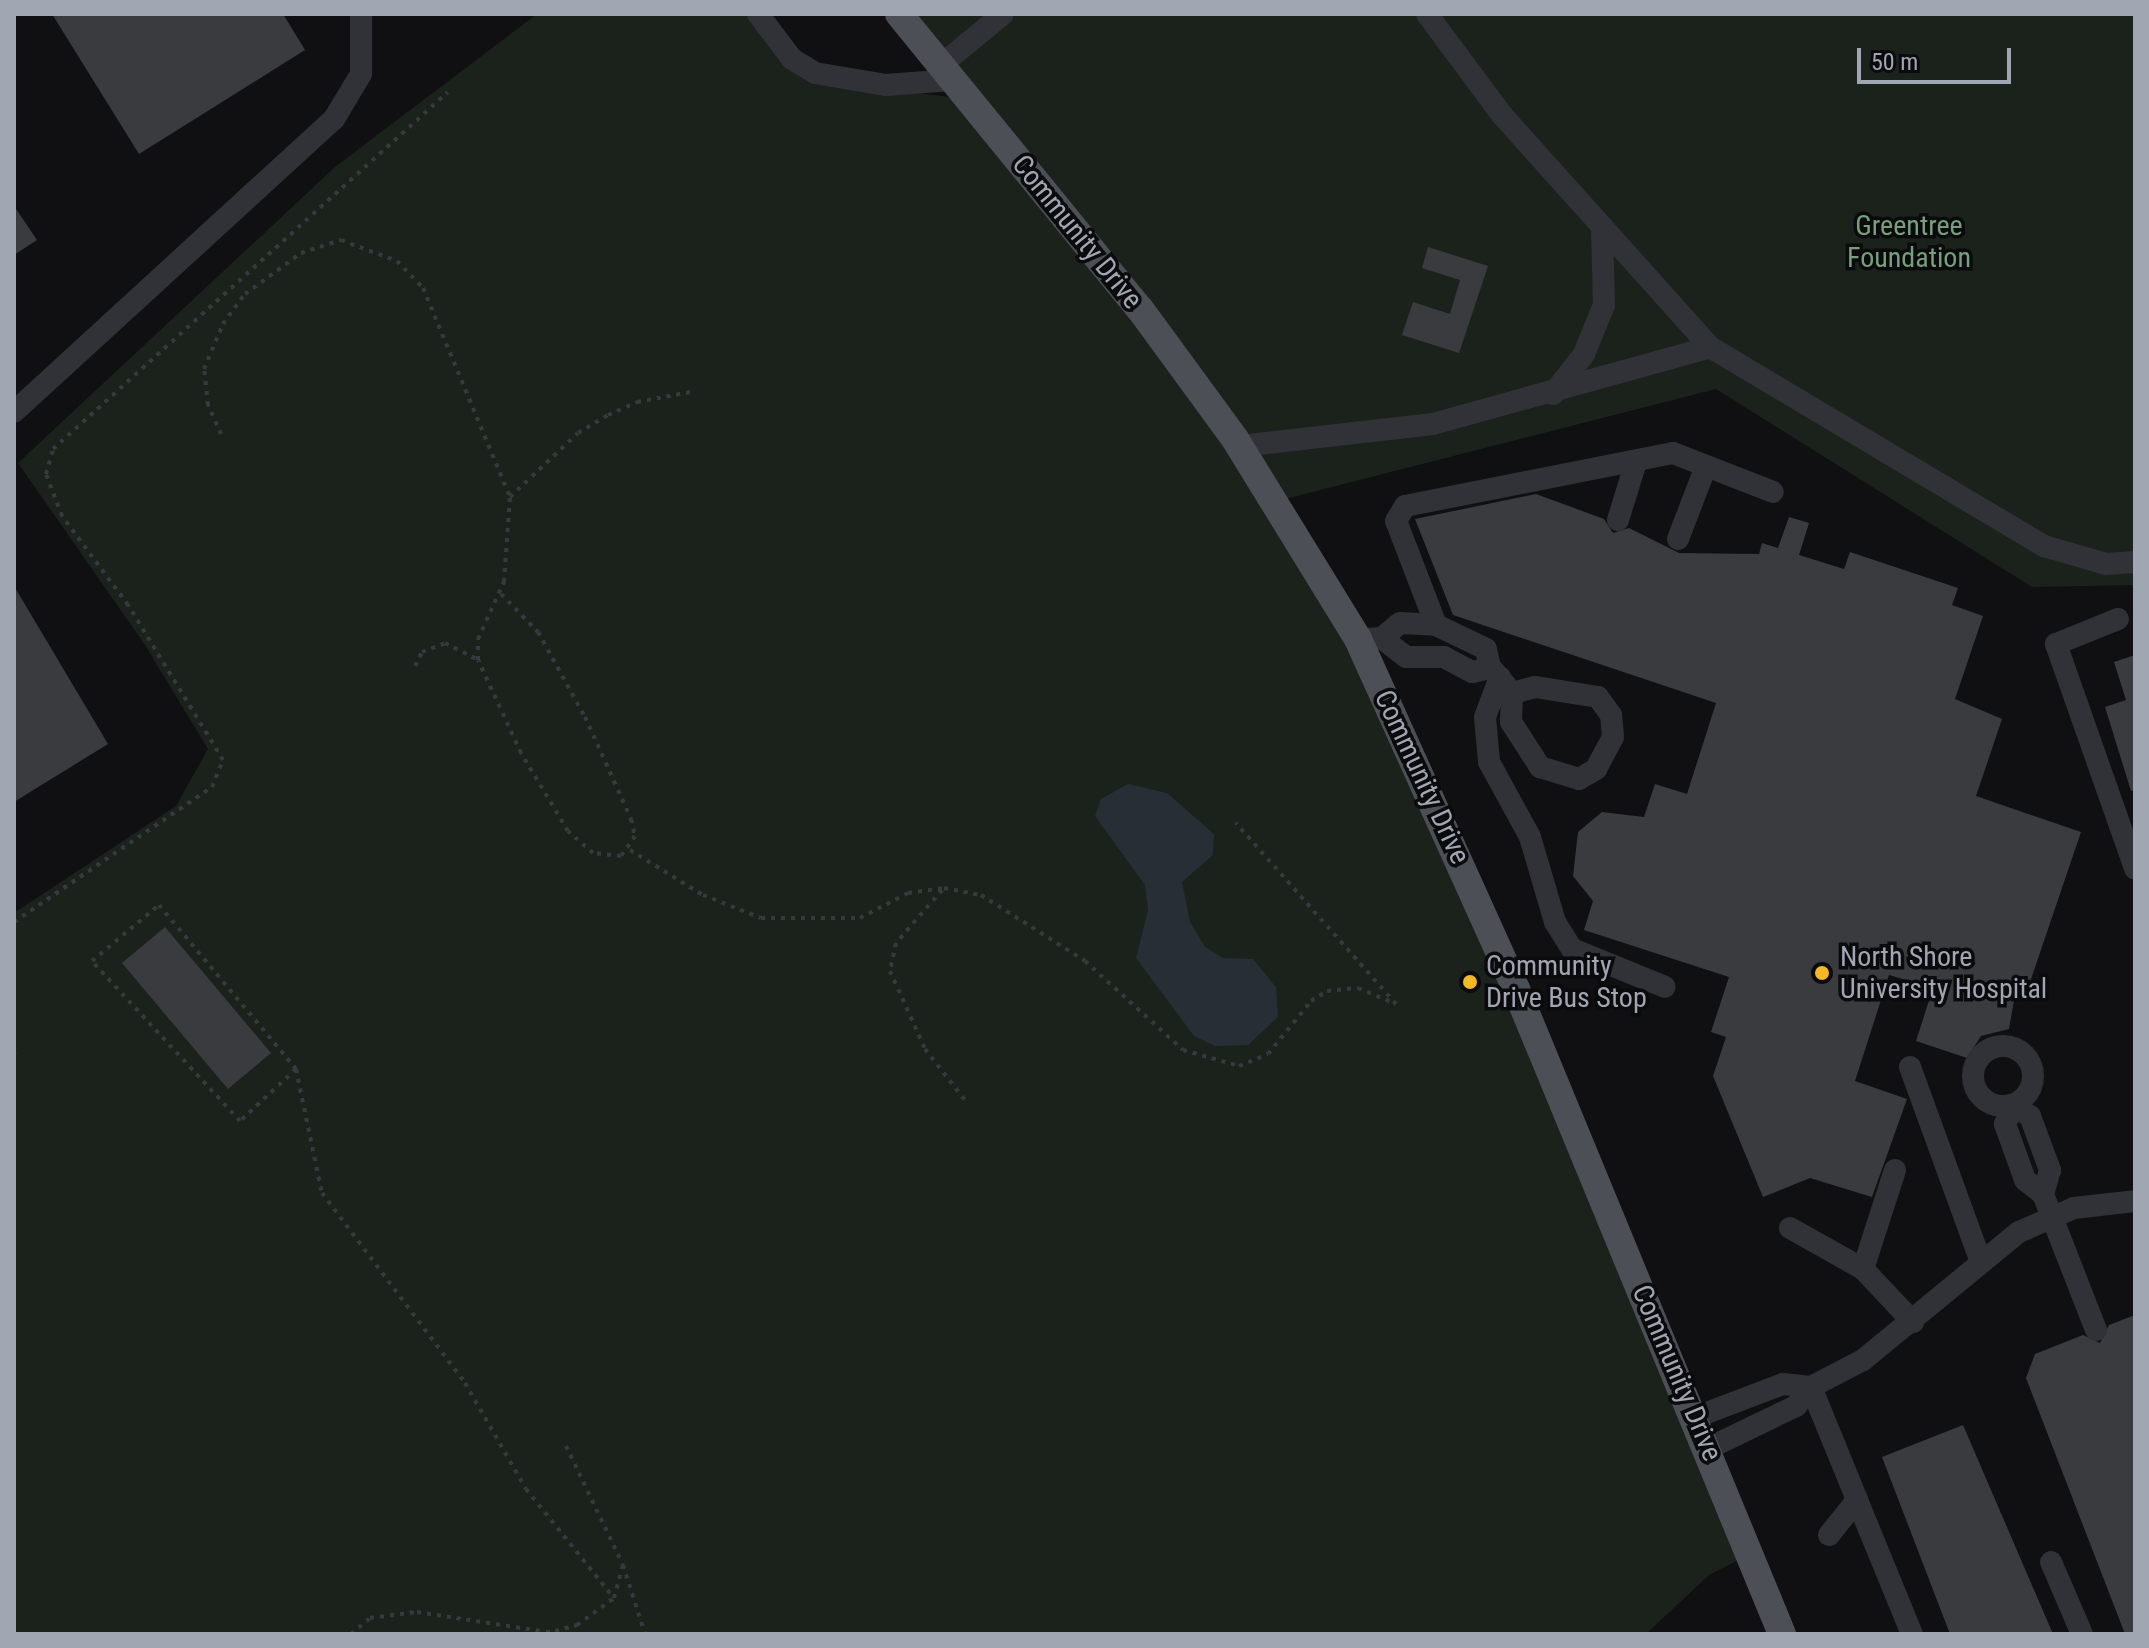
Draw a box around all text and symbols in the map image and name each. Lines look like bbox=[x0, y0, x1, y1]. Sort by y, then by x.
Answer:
scale bar bbox=[1861, 32, 2015, 82]
text: 50 m bbox=[1871, 48, 1918, 76]
street label: Community Drive bbox=[1005, 148, 1149, 316]
park label: Greentree Foundation bbox=[1847, 209, 1971, 275]
street label: Community Drive bbox=[1367, 685, 1477, 869]
place label: North Shore University Hospital bbox=[1840, 940, 2047, 1006]
place label: Community Drive Bus Stop bbox=[1486, 949, 1647, 1015]
marker: North Shore University Hospital bbox=[1811, 962, 1833, 984]
marker: Community Drive Bus Stop bbox=[1461, 973, 1479, 991]
street label: Community Drive bbox=[1625, 1280, 1729, 1466]

